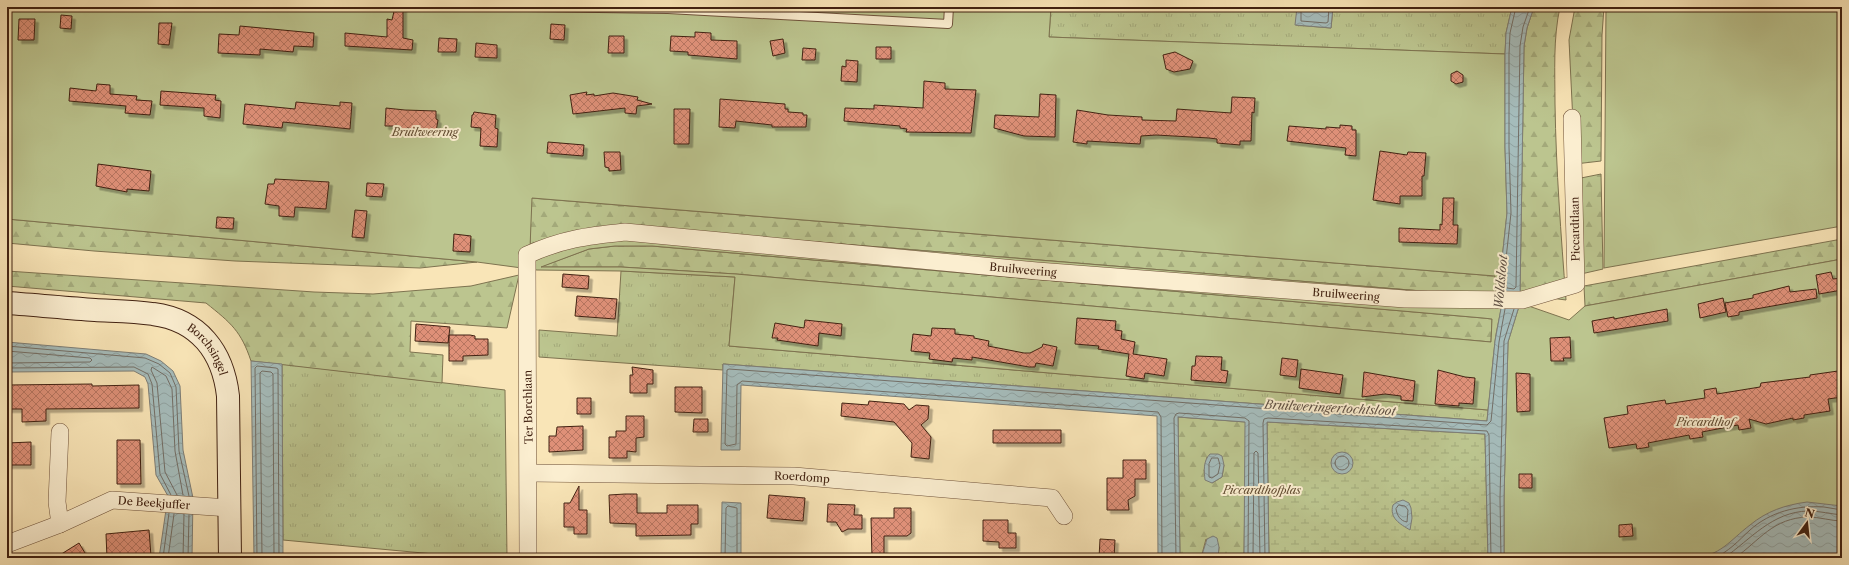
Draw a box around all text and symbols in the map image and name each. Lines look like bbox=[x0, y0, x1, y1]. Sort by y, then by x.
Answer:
park label: Bruilweering bbox=[391, 125, 460, 139]
street label: Piccardtlaan bbox=[1567, 196, 1583, 262]
water label: Woldsloot bbox=[1491, 254, 1510, 310]
street label: Bruilweering bbox=[989, 260, 1057, 279]
street label: Bruilweering bbox=[1312, 285, 1380, 304]
street label: Borchsingel bbox=[185, 320, 231, 378]
street label: Ter Borchlaan bbox=[520, 370, 536, 444]
water label: Bruilweringertochtsloot bbox=[1263, 397, 1397, 418]
park label: Piccardthof bbox=[1675, 415, 1738, 429]
street label: Roerdomp bbox=[774, 469, 831, 486]
park label: Piccardthofplas bbox=[1222, 483, 1301, 497]
street label: De Beekjuffer bbox=[117, 493, 191, 512]
north arrow bbox=[1787, 503, 1827, 543]
text: N bbox=[1803, 505, 1816, 521]

